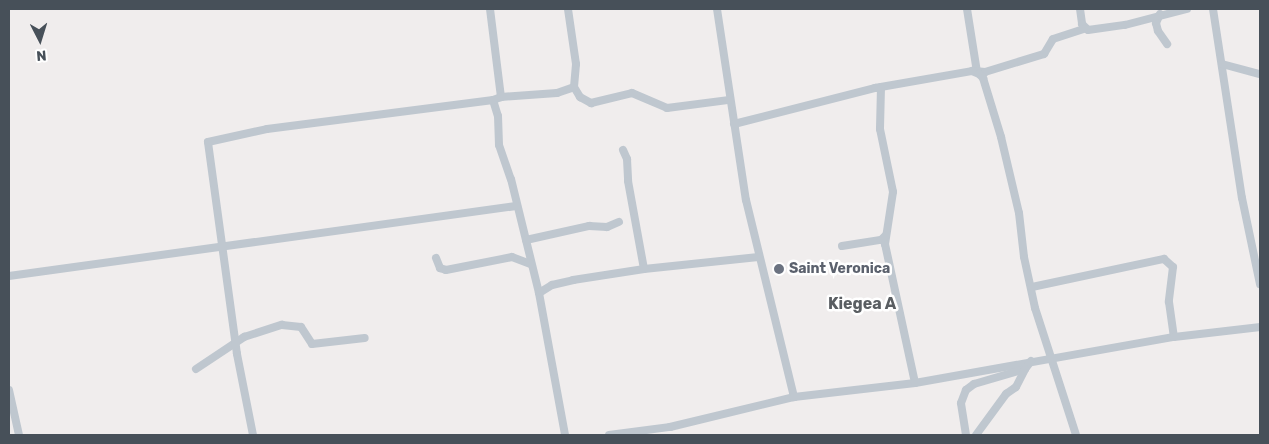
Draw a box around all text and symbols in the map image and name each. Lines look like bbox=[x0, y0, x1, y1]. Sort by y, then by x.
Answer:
north arrow bbox=[15, 15, 65, 65]
text: N bbox=[36, 47, 47, 64]
place label: Saint Veronica bbox=[789, 261, 891, 277]
marker: Saint Veronica bbox=[773, 263, 785, 275]
district label: Kiegea A bbox=[828, 294, 896, 314]

